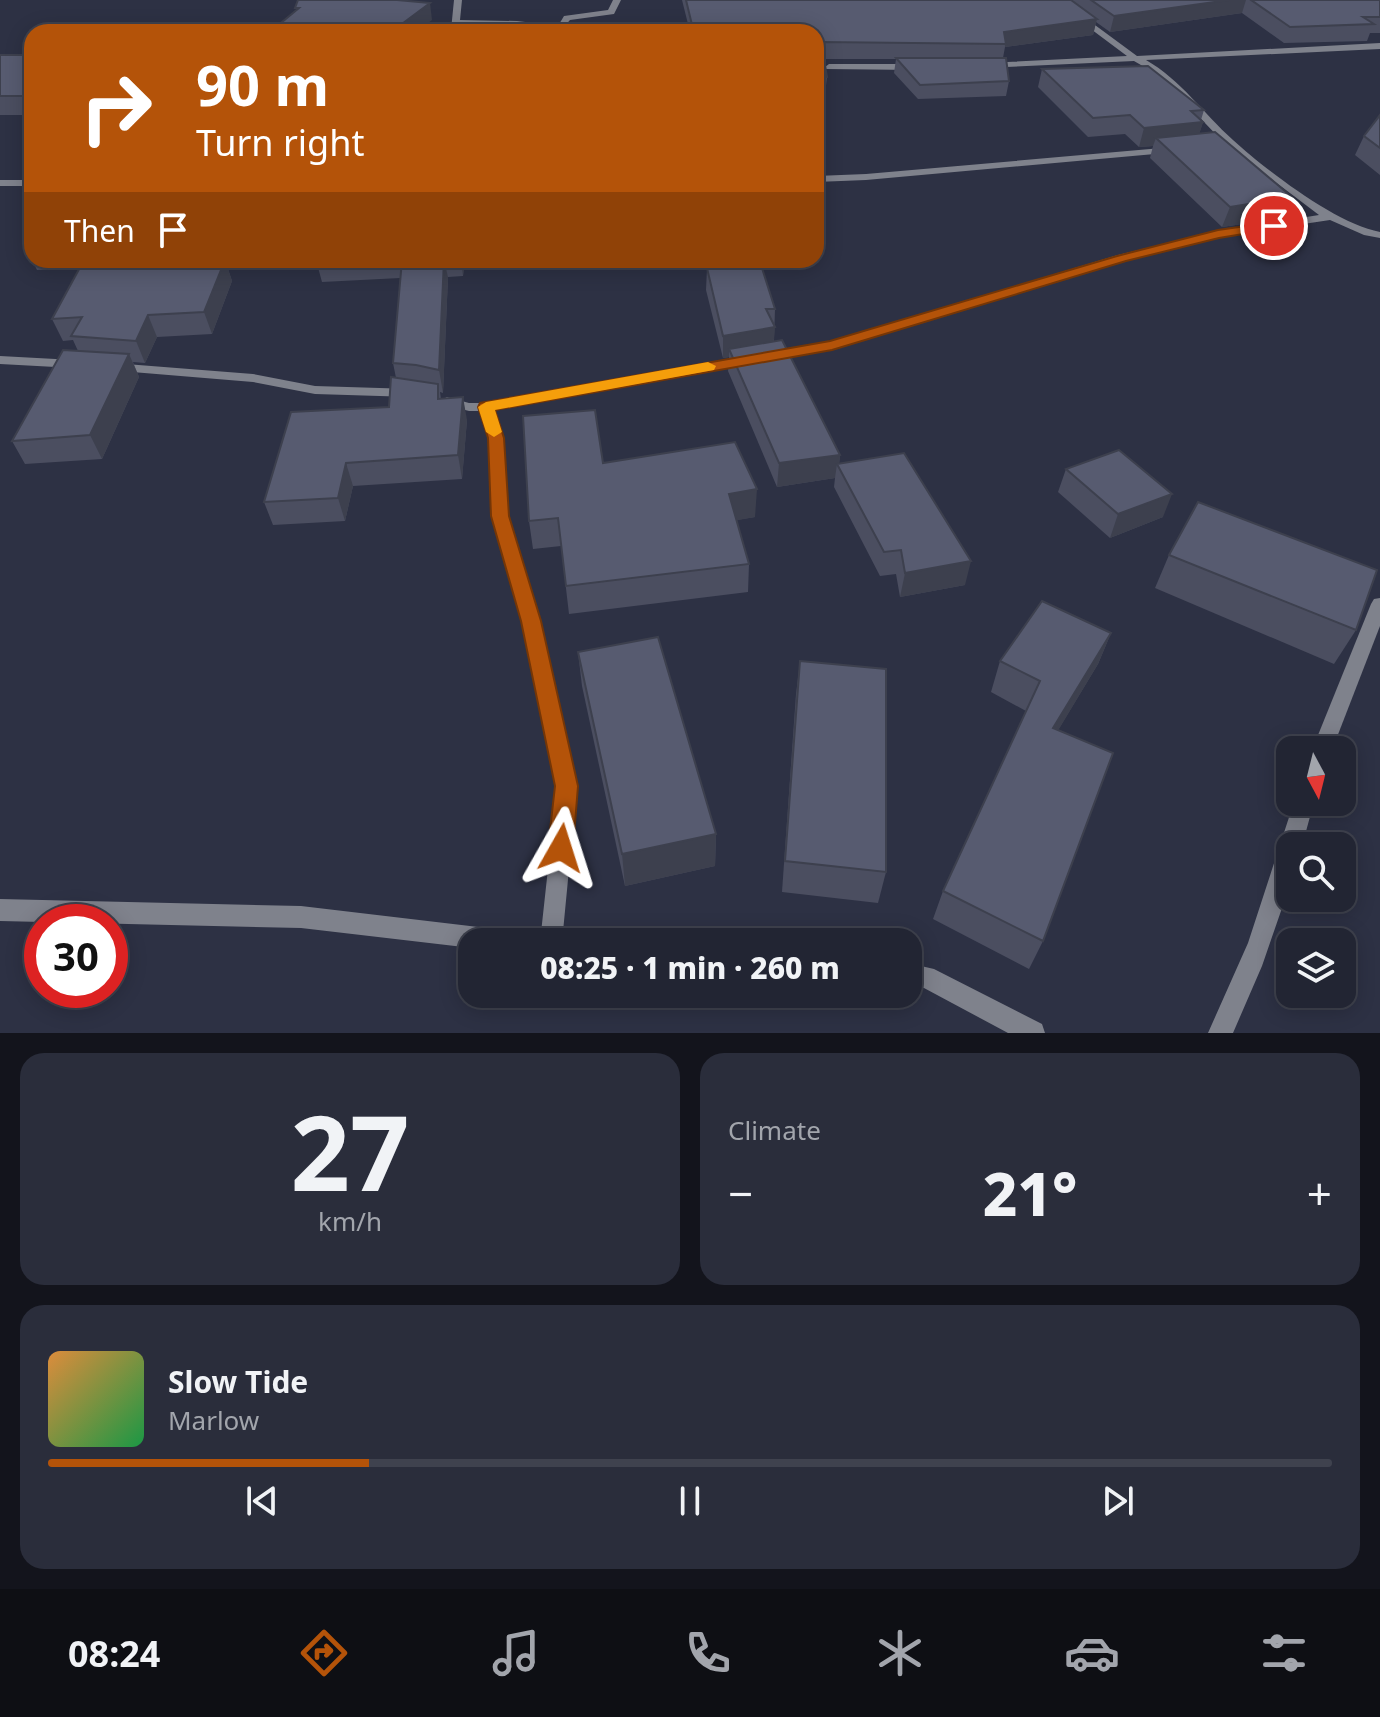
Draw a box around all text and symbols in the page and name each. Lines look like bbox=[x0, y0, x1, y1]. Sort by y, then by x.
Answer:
text: 90 m bbox=[196, 46, 329, 122]
icon: right bbox=[64, 56, 168, 160]
text: Turn right bbox=[196, 118, 364, 167]
pin bbox=[1240, 192, 1308, 260]
icon: arrive bbox=[1252, 204, 1296, 248]
icon: arrive bbox=[151, 208, 195, 252]
text: Then bbox=[64, 210, 135, 251]
north arrow bbox=[1276, 736, 1356, 816]
map controls bbox=[1276, 736, 1356, 1008]
position arrow bbox=[519, 806, 603, 890]
button: search bbox=[1276, 832, 1356, 912]
speed limit sign: 30 bbox=[24, 904, 128, 1008]
button: layers bbox=[1276, 928, 1356, 1008]
text: 08:25 · 1 min · 260 m bbox=[540, 947, 840, 988]
text: 27 bbox=[291, 1080, 409, 1221]
text: Climate bbox=[728, 1112, 821, 1148]
text: 21° bbox=[983, 1152, 1077, 1234]
text: − bbox=[728, 1163, 753, 1223]
text: + bbox=[1307, 1163, 1332, 1223]
text: km/h bbox=[318, 1203, 382, 1239]
text: Slow Tide bbox=[168, 1361, 308, 1402]
text: Marlow bbox=[168, 1402, 259, 1438]
icon: previous bbox=[240, 1479, 284, 1523]
icon: pause bbox=[668, 1479, 712, 1523]
icon: next bbox=[1096, 1479, 1140, 1523]
icon: directions bbox=[296, 1625, 352, 1681]
icon: music bbox=[488, 1625, 544, 1681]
icon: phone bbox=[680, 1625, 736, 1681]
icon: climate bbox=[872, 1625, 928, 1681]
icon: car bbox=[1064, 1625, 1120, 1681]
icon: filters bbox=[1256, 1625, 1312, 1681]
text: 08:24 bbox=[68, 1629, 160, 1678]

